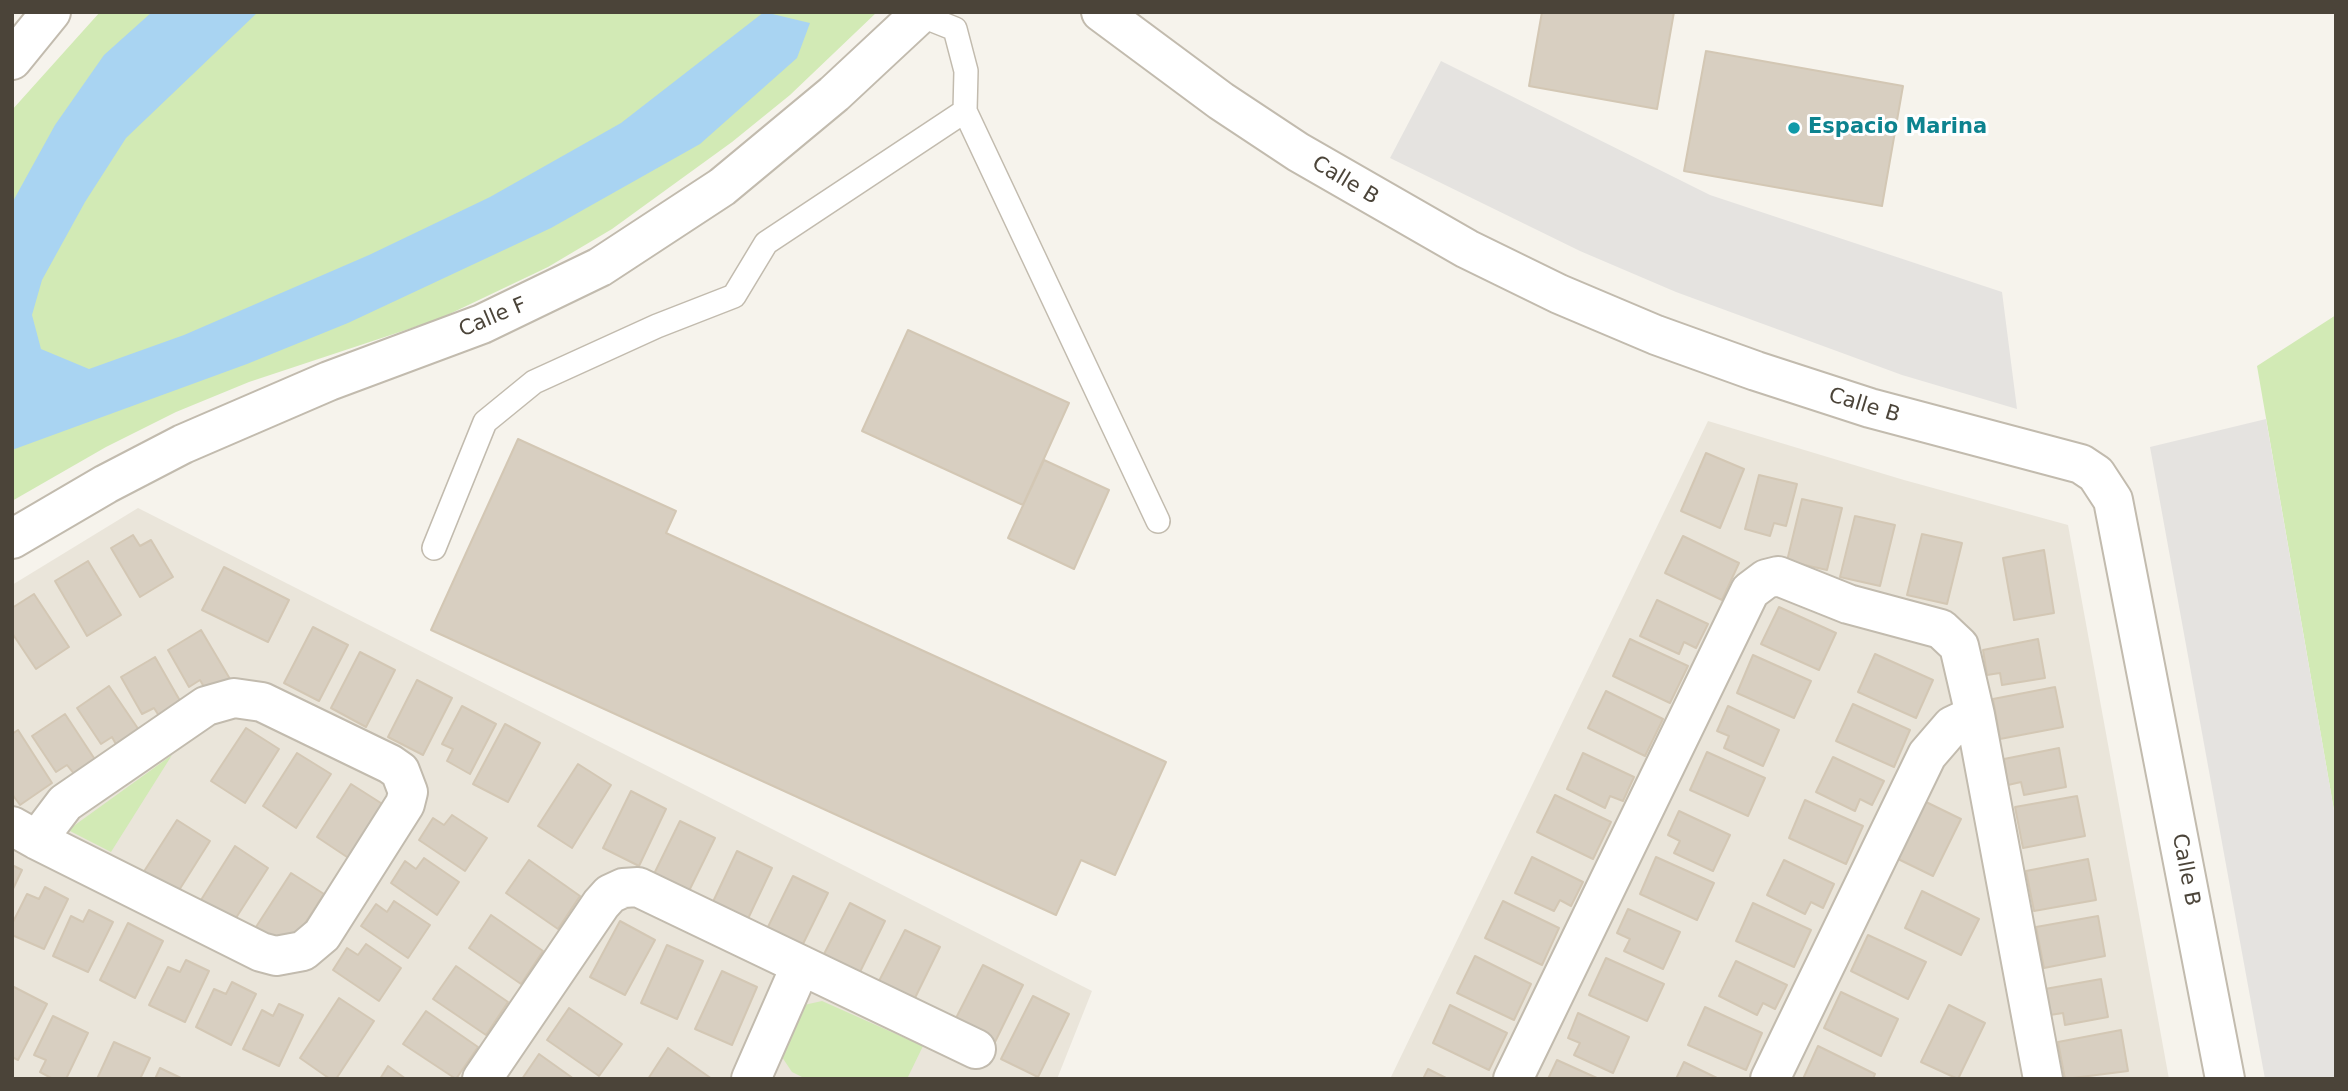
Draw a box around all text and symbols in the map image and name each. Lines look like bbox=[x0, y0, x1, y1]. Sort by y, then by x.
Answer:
place label: Espacio Marina bbox=[1808, 115, 1987, 141]
marker: Espacio Marina bbox=[1786, 120, 1802, 136]
street label: Calle B bbox=[1307, 151, 1383, 211]
street label: Calle F bbox=[455, 293, 531, 343]
street label: Calle B bbox=[1825, 383, 1903, 429]
street label: Calle B bbox=[2166, 832, 2204, 908]

